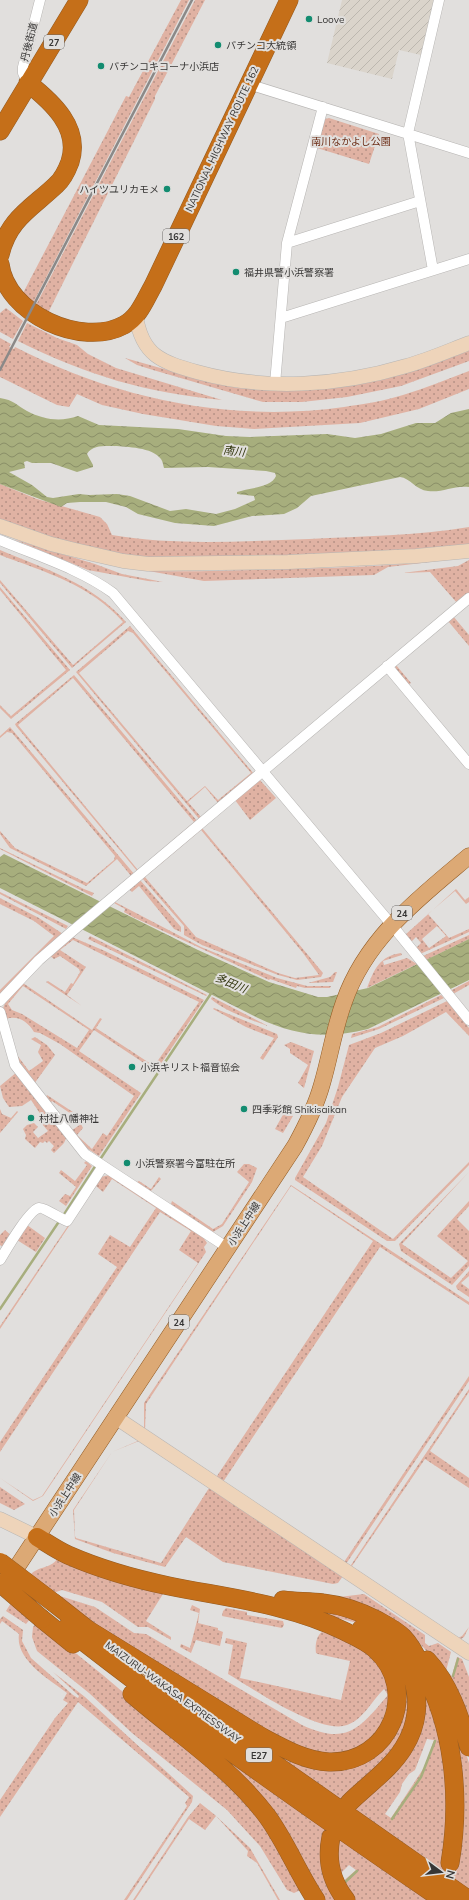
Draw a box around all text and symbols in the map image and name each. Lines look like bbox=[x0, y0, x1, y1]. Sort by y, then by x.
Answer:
place label: Loove bbox=[317, 13, 344, 26]
marker: Loove bbox=[304, 14, 314, 24]
street label: 丹後街道 bbox=[18, 21, 40, 63]
road number: 27 bbox=[44, 35, 64, 49]
place label: パチンコ大統領 bbox=[226, 39, 297, 52]
marker: パチンコ大統領 bbox=[213, 40, 223, 50]
place label: パチンコキコーナ小浜店 bbox=[109, 60, 219, 73]
marker: パチンコキコーナ小浜店 bbox=[96, 61, 106, 71]
street label: NATIONAL HIGHWAY ROUTE 162 bbox=[183, 64, 261, 214]
park label: 南川なかよし公園 bbox=[311, 135, 391, 148]
place label: ハイツユリカモメ bbox=[79, 183, 159, 196]
marker: ハイツユリカモメ bbox=[162, 184, 172, 194]
road number: 162 bbox=[163, 229, 189, 243]
place label: 福井県警小浜警察署 bbox=[244, 266, 334, 279]
marker: 福井県警小浜警察署 bbox=[231, 267, 241, 277]
water label: 南川 bbox=[222, 443, 247, 459]
road number: 24 bbox=[392, 906, 412, 920]
water label: 多田川 bbox=[213, 970, 250, 996]
place label: 小浜キリスト福音協会 bbox=[140, 1061, 240, 1074]
marker: 小浜キリスト福音協会 bbox=[127, 1062, 137, 1072]
place label: 四季彩館 Shikisaikan bbox=[252, 1103, 347, 1116]
marker: 四季彩館 Shikisaikan bbox=[239, 1104, 249, 1114]
place label: 村社八幡神社 bbox=[39, 1112, 99, 1125]
marker: 村社八幡神社 bbox=[26, 1113, 36, 1123]
place label: 小浜警察署今富駐在所 bbox=[135, 1157, 235, 1170]
marker: 小浜警察署今富駐在所 bbox=[122, 1158, 132, 1168]
street label: 小浜上中線 bbox=[225, 1199, 263, 1249]
road number: 24 bbox=[169, 1315, 189, 1329]
street label: 小浜上中線 bbox=[46, 1470, 84, 1520]
street label: MAIZURU-WAKASA EXPRESSWAY bbox=[103, 1638, 244, 1746]
road number: E27 bbox=[246, 1748, 272, 1762]
north arrow bbox=[421, 1852, 461, 1892]
text: N bbox=[443, 1869, 458, 1880]

